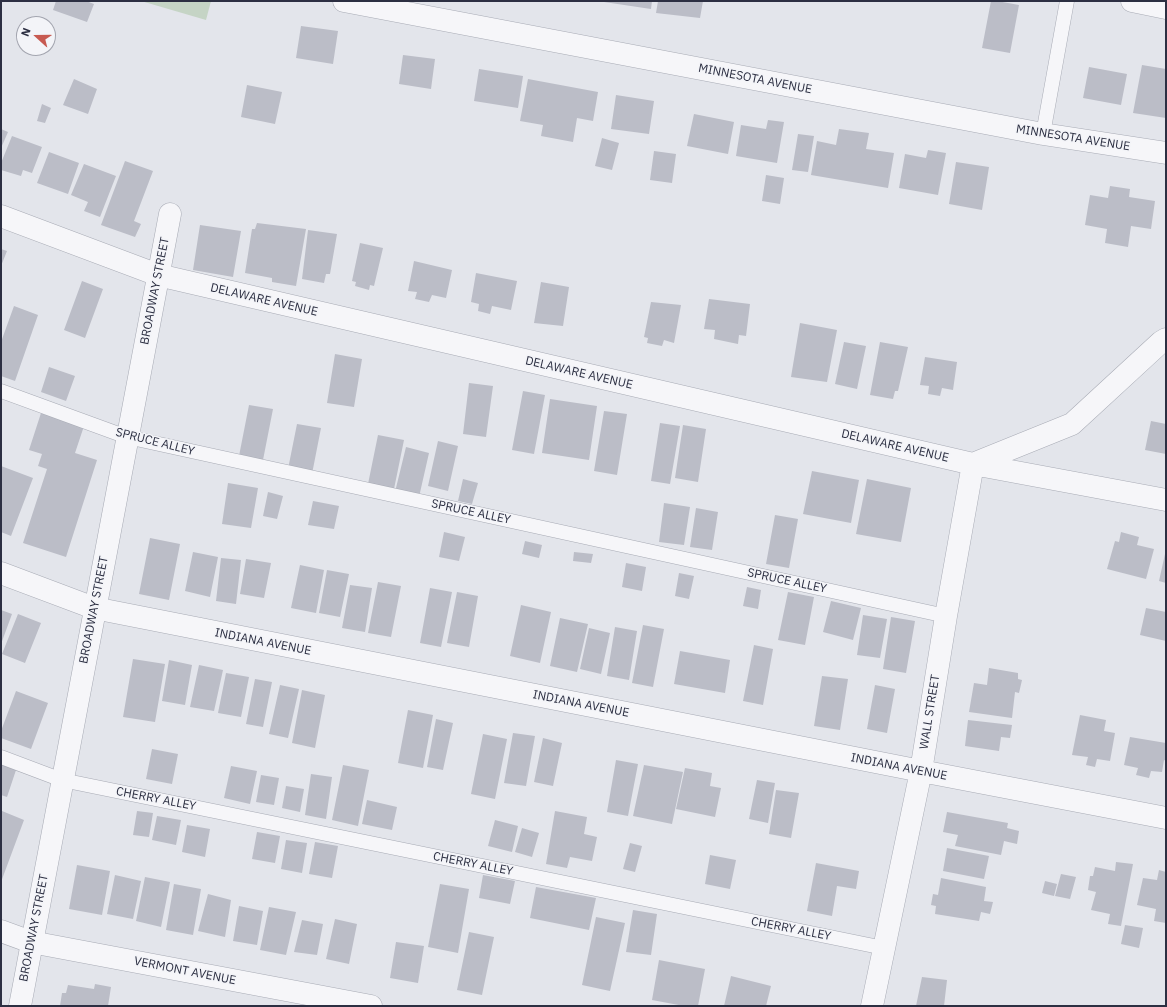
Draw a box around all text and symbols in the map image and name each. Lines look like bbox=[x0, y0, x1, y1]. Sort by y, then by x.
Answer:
north arrow bbox=[16, 16, 56, 56]
text: N bbox=[18, 26, 34, 38]
street label: MINNESOTA AVENUE bbox=[697, 61, 813, 97]
street label: MINNESOTA AVENUE bbox=[1015, 122, 1131, 154]
street label: BROADWAY STREET bbox=[138, 236, 172, 346]
street label: DELAWARE AVENUE bbox=[209, 281, 319, 319]
street label: DELAWARE AVENUE bbox=[524, 354, 634, 392]
street label: SPRUCE ALLEY bbox=[114, 425, 196, 459]
street label: DELAWARE AVENUE bbox=[840, 427, 950, 465]
street label: SPRUCE ALLEY bbox=[430, 497, 512, 527]
street label: BROADWAY STREET bbox=[77, 555, 111, 665]
street label: SPRUCE ALLEY bbox=[746, 566, 828, 596]
street label: INDIANA AVENUE bbox=[214, 626, 312, 658]
street label: WALL STREET bbox=[917, 674, 943, 750]
street label: INDIANA AVENUE bbox=[532, 688, 630, 720]
street label: INDIANA AVENUE bbox=[850, 751, 948, 783]
street label: CHERRY ALLEY bbox=[115, 784, 197, 814]
street label: CHERRY ALLEY bbox=[432, 849, 514, 879]
street label: BROADWAY STREET bbox=[17, 873, 51, 983]
street label: CHERRY ALLEY bbox=[750, 914, 832, 944]
street label: VERMONT AVENUE bbox=[133, 954, 237, 988]

